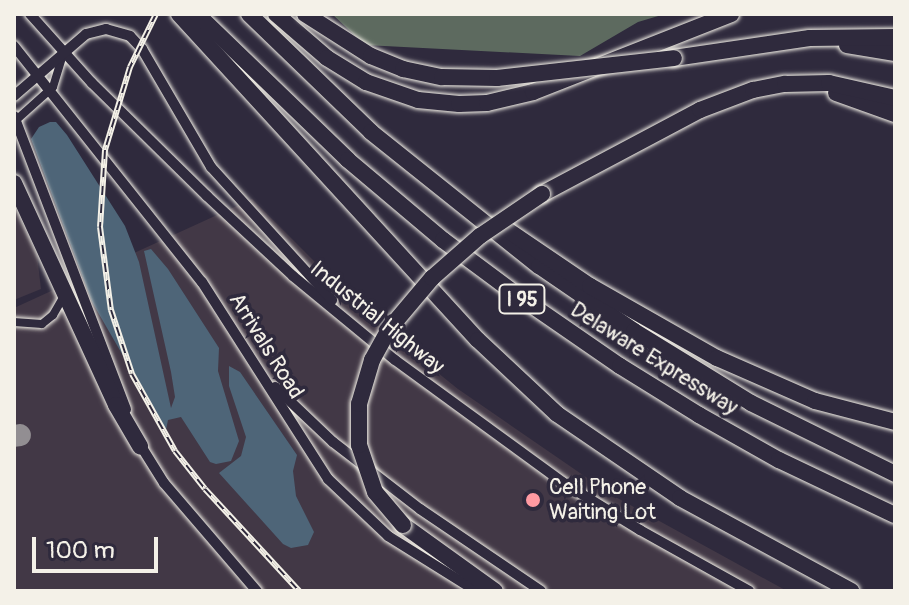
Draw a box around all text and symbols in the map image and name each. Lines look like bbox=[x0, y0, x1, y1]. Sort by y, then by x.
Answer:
street label: Industrial Highway bbox=[305, 256, 449, 380]
road number: I 95 bbox=[498, 283, 546, 315]
street label: Arrivals Road bbox=[223, 288, 309, 404]
street label: Delaware Expressway bbox=[565, 297, 743, 421]
place label: Cell Phone Waiting Lot bbox=[549, 474, 656, 526]
marker: Cell Phone Waiting Lot bbox=[524, 491, 542, 509]
scale bar bbox=[36, 521, 162, 571]
text: 100 m bbox=[46, 536, 115, 565]

